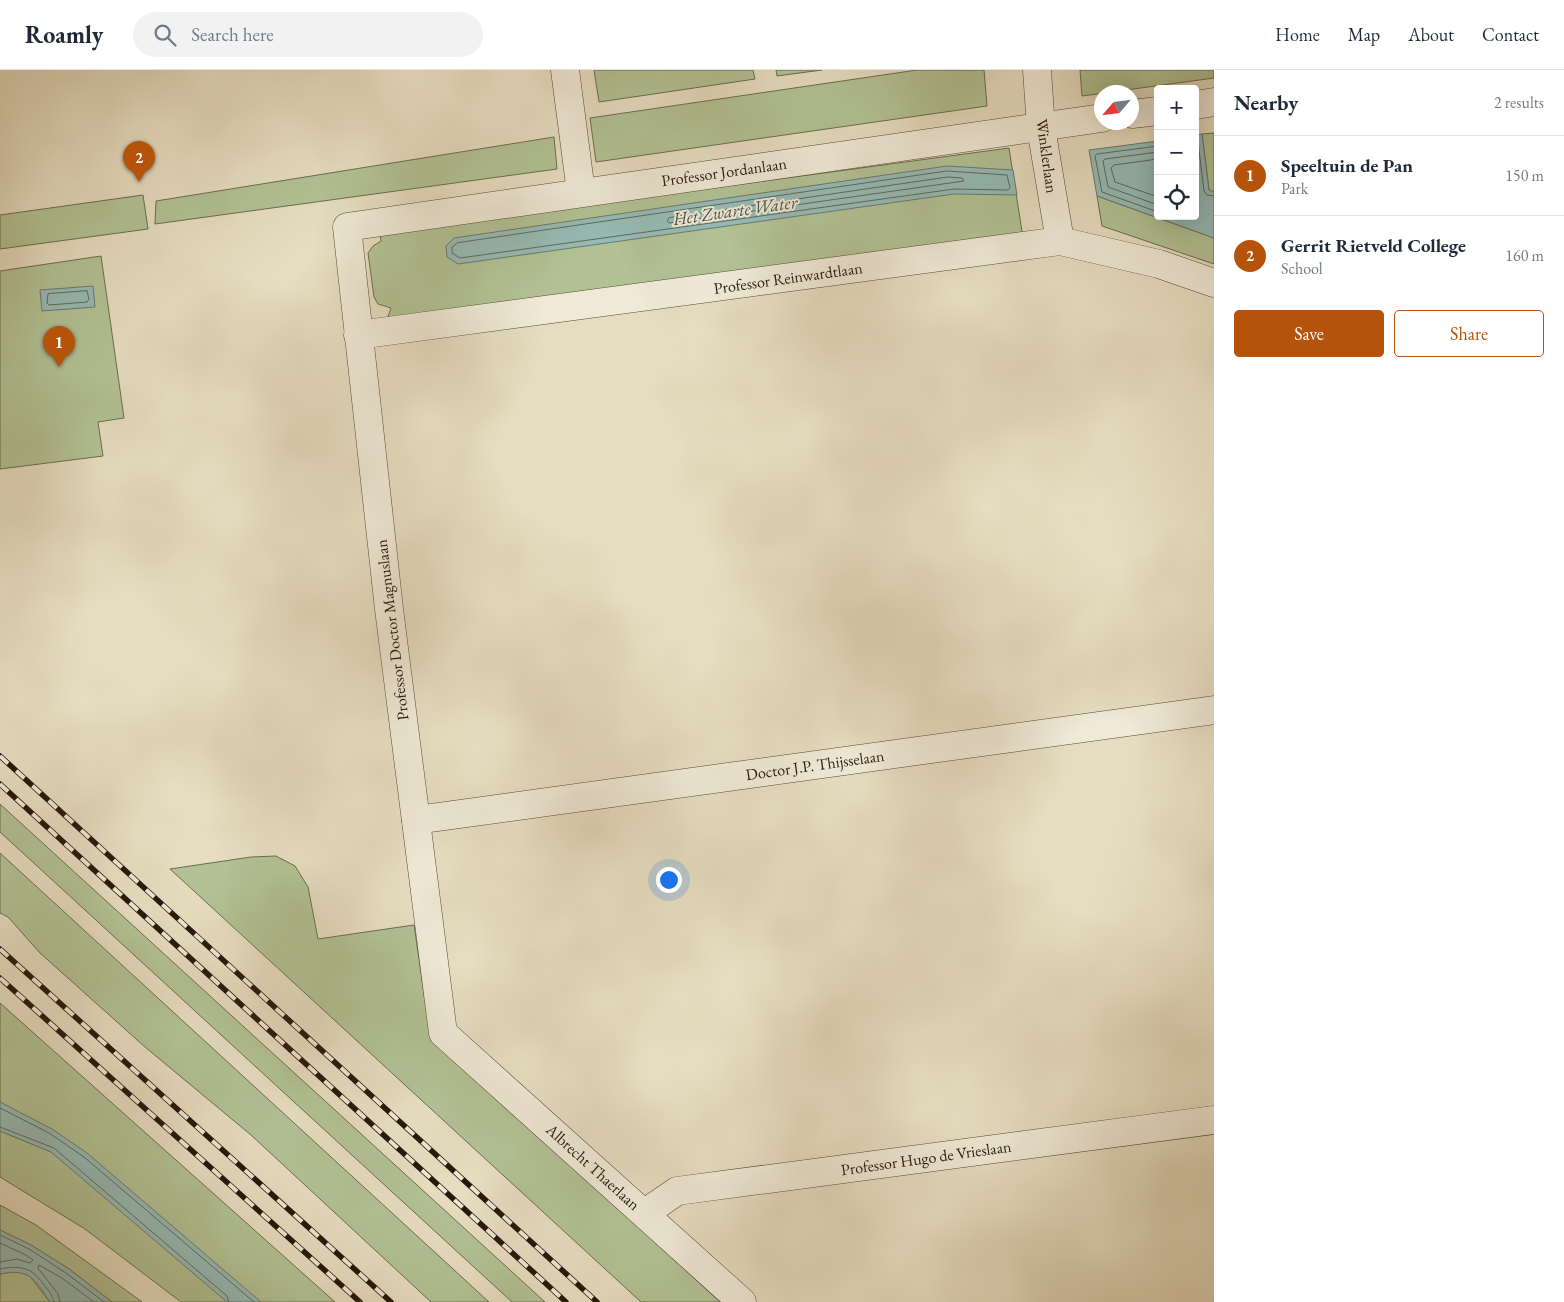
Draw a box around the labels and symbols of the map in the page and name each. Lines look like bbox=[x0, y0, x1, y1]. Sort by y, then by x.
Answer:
north arrow bbox=[1094, 85, 1139, 130]
street label: Winklerlaan bbox=[1031, 118, 1063, 195]
pin: 2 bbox=[123, 141, 155, 182]
street label: Professor Jordanlaan bbox=[660, 153, 789, 191]
water label: Het Zwarte Water bbox=[670, 190, 800, 230]
street label: Professor Reinwardtlaan bbox=[712, 257, 864, 299]
pin: 1 bbox=[43, 326, 75, 367]
street label: Professor Doctor Magnuslaan bbox=[370, 538, 414, 722]
street label: Doctor J.P. Thijsselaan bbox=[744, 745, 886, 785]
your location bbox=[656, 867, 682, 893]
street label: Albrecht Thaerlaan bbox=[541, 1119, 645, 1215]
street label: Professor Hugo de Vrieslaan bbox=[839, 1136, 1013, 1180]

